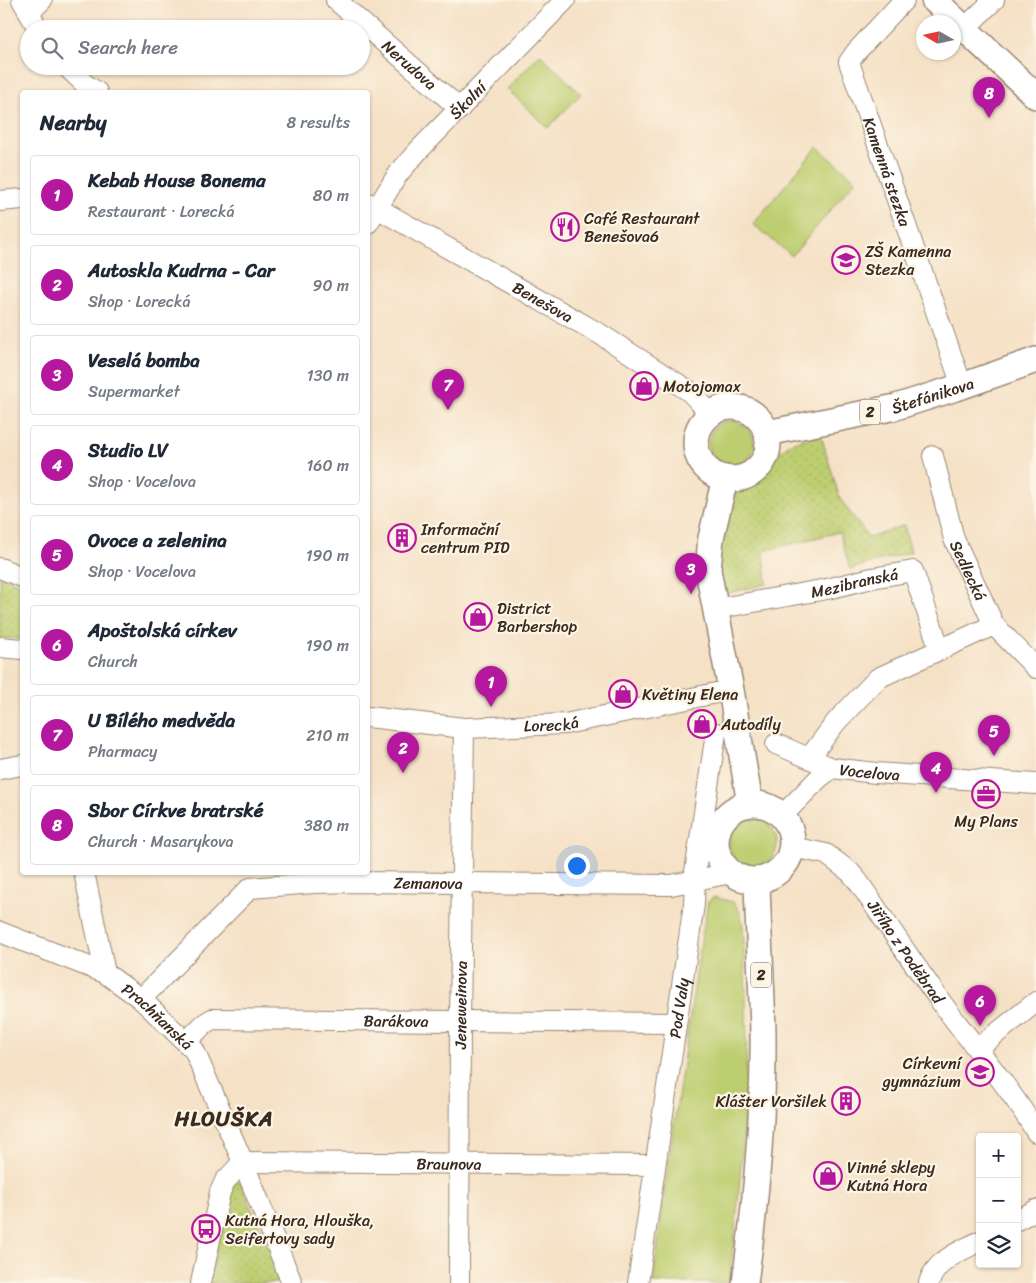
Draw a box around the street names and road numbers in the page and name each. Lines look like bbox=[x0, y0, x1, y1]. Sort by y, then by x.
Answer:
street label: Nerudova bbox=[375, 32, 444, 98]
street label: Školní bbox=[442, 73, 496, 126]
street label: Kamenná stezka bbox=[854, 113, 920, 232]
street label: Benešova bbox=[507, 273, 579, 331]
street label: Štefánikova bbox=[888, 369, 978, 423]
road number: 2 bbox=[860, 400, 880, 424]
street label: Sedlecká bbox=[941, 535, 995, 606]
street label: Mezibranská bbox=[809, 560, 901, 607]
street label: Lorecká bbox=[523, 708, 581, 741]
street label: Vocelova bbox=[838, 755, 901, 790]
street label: Zemanova bbox=[393, 868, 463, 898]
street label: Jiřího z Poděbrad bbox=[859, 893, 953, 1011]
street label: Jeneweinova bbox=[446, 961, 476, 1050]
road number: 2 bbox=[751, 962, 771, 988]
street label: Prachňanská bbox=[115, 975, 200, 1058]
street label: Pod Valy bbox=[660, 975, 698, 1040]
street label: Barákova bbox=[364, 1006, 429, 1036]
street label: Braunova bbox=[416, 1149, 482, 1179]

